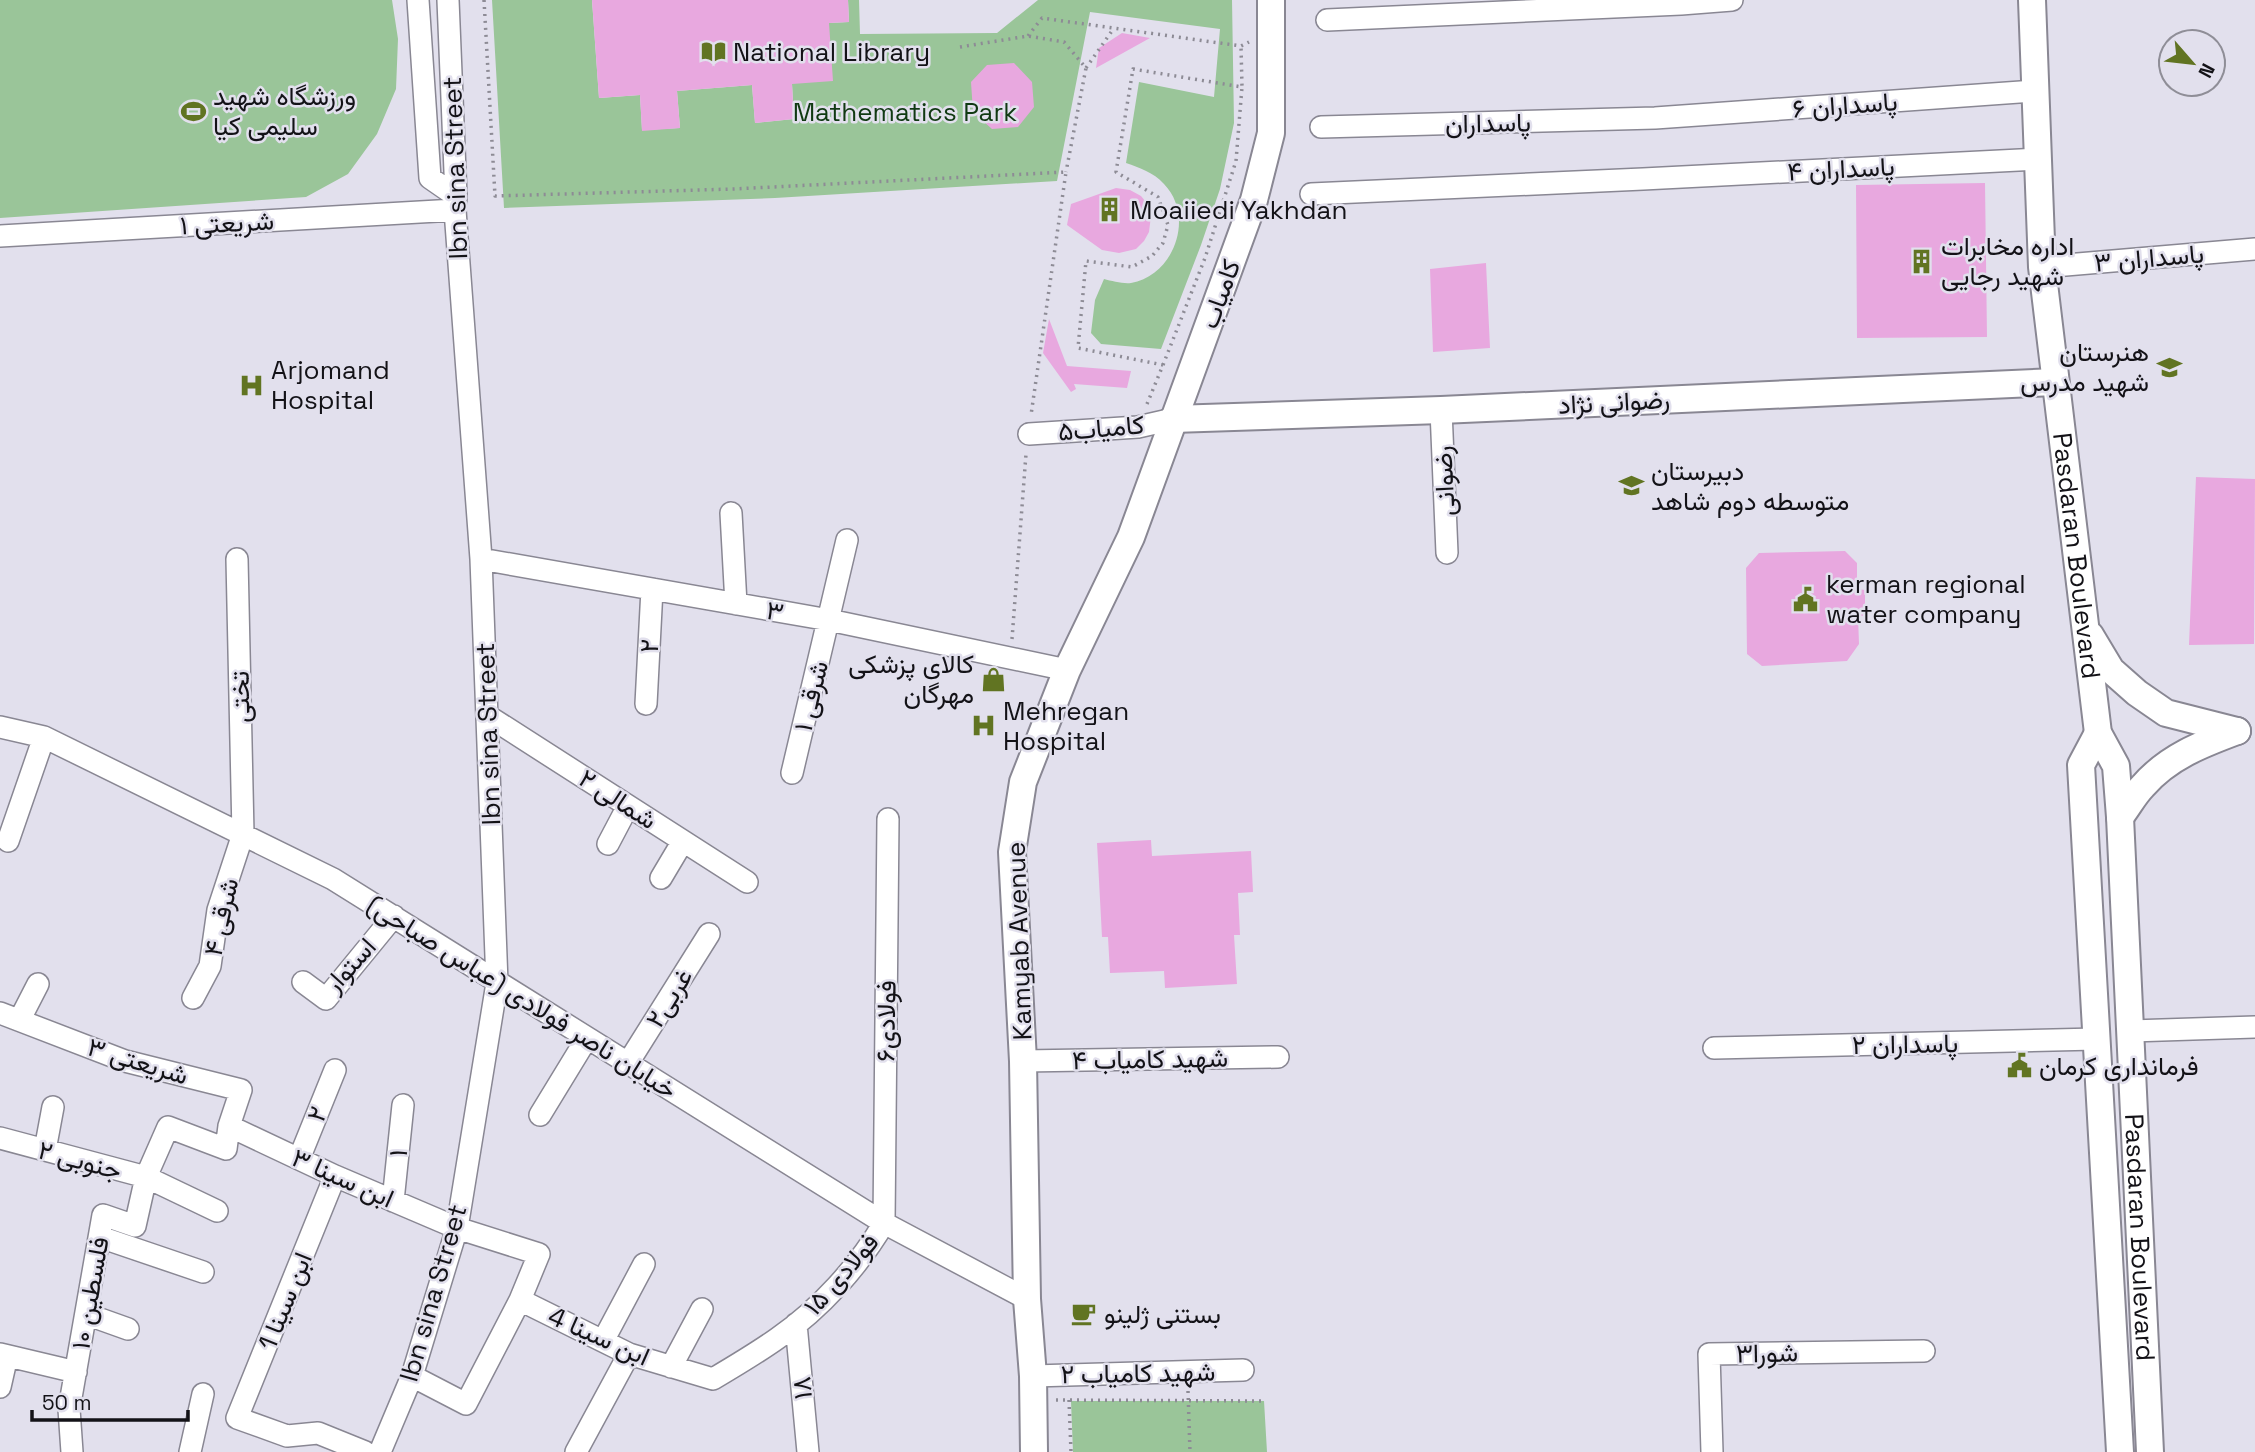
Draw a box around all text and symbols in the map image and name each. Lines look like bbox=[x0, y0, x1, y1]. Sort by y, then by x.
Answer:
north arrow bbox=[2157, 28, 2227, 98]
place label: National Library bbox=[733, 35, 930, 69]
library icon: National Library bbox=[699, 38, 727, 66]
text: N bbox=[2193, 59, 2221, 82]
street label: Ibn sina Street bbox=[435, 76, 475, 260]
place label: ورزشگاه شهید سلیمی کیا bbox=[213, 79, 356, 143]
street label: پاسداران ۶ bbox=[1791, 84, 1899, 127]
park label: Mathematics Park bbox=[793, 95, 1017, 129]
sports icon: ورزشگاه شهید سلیمی کیا bbox=[179, 97, 207, 125]
street label: پاسداران bbox=[1445, 105, 1531, 142]
street label: پاسداران ۴ bbox=[1786, 149, 1896, 190]
place label: Moaiiedi Yakhdan bbox=[1130, 193, 1347, 227]
building icon: Moaiiedi Yakhdan bbox=[1096, 196, 1124, 224]
street label: شریعتی ۱ bbox=[179, 204, 275, 242]
place label: اداره مخابرات شهید رجایی bbox=[1941, 229, 2074, 293]
street label: پاسداران ۳ bbox=[2093, 236, 2205, 281]
building icon: اداره مخابرات شهید رجایی bbox=[1907, 247, 1935, 275]
street label: کامیاب bbox=[1192, 255, 1248, 333]
place label: هنرستان شهید مدرس bbox=[2020, 335, 2149, 399]
place label: Arjomand Hospital bbox=[271, 353, 390, 417]
school or university icon: هنرستان شهید مدرس bbox=[2155, 353, 2183, 381]
hospital icon: Arjomand Hospital bbox=[237, 371, 265, 399]
street label: رضوانی نژاد bbox=[1557, 382, 1671, 422]
street label: کامیاب۵ bbox=[1056, 407, 1146, 449]
street label: Pasdaran Boulevard bbox=[2045, 431, 2108, 681]
street label: رضوانی bbox=[1425, 445, 1463, 517]
place label: دبیرستان متوسطه دوم شاهد bbox=[1651, 454, 1849, 518]
school or university icon: دبیرستان متوسطه دوم شاهد bbox=[1617, 472, 1645, 500]
place label: kerman regional water company bbox=[1826, 567, 2026, 631]
public building icon: kerman regional water company bbox=[1792, 585, 1820, 613]
street label: ۳ bbox=[764, 593, 786, 629]
street label: ۲ bbox=[632, 638, 666, 654]
street label: Ibn sina Street bbox=[468, 642, 508, 826]
place label: کالای پزشکی مهرگان bbox=[848, 647, 974, 711]
street label: ۱ شرقی bbox=[786, 657, 836, 735]
shop icon: کالای پزشکی مهرگان bbox=[980, 665, 1008, 693]
street label: تختی bbox=[223, 671, 257, 723]
place label: Mehregan Hospital bbox=[1003, 694, 1129, 758]
hospital icon: Mehregan Hospital bbox=[969, 712, 997, 740]
street label: ۲ شمالی bbox=[572, 761, 664, 837]
street label: Kamyab Avenue bbox=[999, 841, 1039, 1041]
street label: ۴ شرقی bbox=[196, 875, 246, 959]
street label: خیابان ناصر فولادی (عباس صباحی) bbox=[361, 887, 683, 1107]
street label: استوار bbox=[316, 930, 383, 1000]
street label: غربی۲ bbox=[638, 962, 700, 1034]
street label: فولادی۶ bbox=[868, 980, 904, 1062]
street label: پاسداران ۲ bbox=[1852, 1026, 1958, 1063]
street label: شریعتی ۳ bbox=[84, 1030, 192, 1092]
street label: شهید کامیاب ۴ bbox=[1072, 1041, 1228, 1077]
place label: فرمانداری کرمان bbox=[2039, 1049, 2199, 1083]
public building icon: فرمانداری کرمان bbox=[2005, 1052, 2033, 1080]
street label: ۲ bbox=[299, 1101, 335, 1127]
street label: Pasdaran Boulevard bbox=[2117, 1113, 2163, 1362]
street label: ۲ جنوبی bbox=[35, 1133, 125, 1187]
street label: ابن سینا ۳ bbox=[287, 1140, 399, 1216]
street label: ۱ bbox=[381, 1147, 415, 1159]
street label: Ibn sina Street bbox=[391, 1200, 475, 1386]
street label: فولادی ۱۵ bbox=[796, 1226, 886, 1322]
street label: فلسطین ۱۰ bbox=[63, 1234, 117, 1352]
street label: ابن سینا 1 bbox=[250, 1247, 320, 1355]
place label: بستنی ژلینو bbox=[1104, 1297, 1221, 1331]
street label: ابن سینا 4 bbox=[543, 1299, 655, 1373]
cafe icon: بستنی ژلینو bbox=[1070, 1300, 1098, 1328]
street label: شورا۳ bbox=[1736, 1335, 1798, 1371]
street label: شهید کامیاب ۲ bbox=[1060, 1355, 1216, 1391]
street label: ۱۸ bbox=[784, 1375, 820, 1401]
scale bar bbox=[32, 1378, 187, 1422]
text: 50 m bbox=[42, 1389, 92, 1416]

